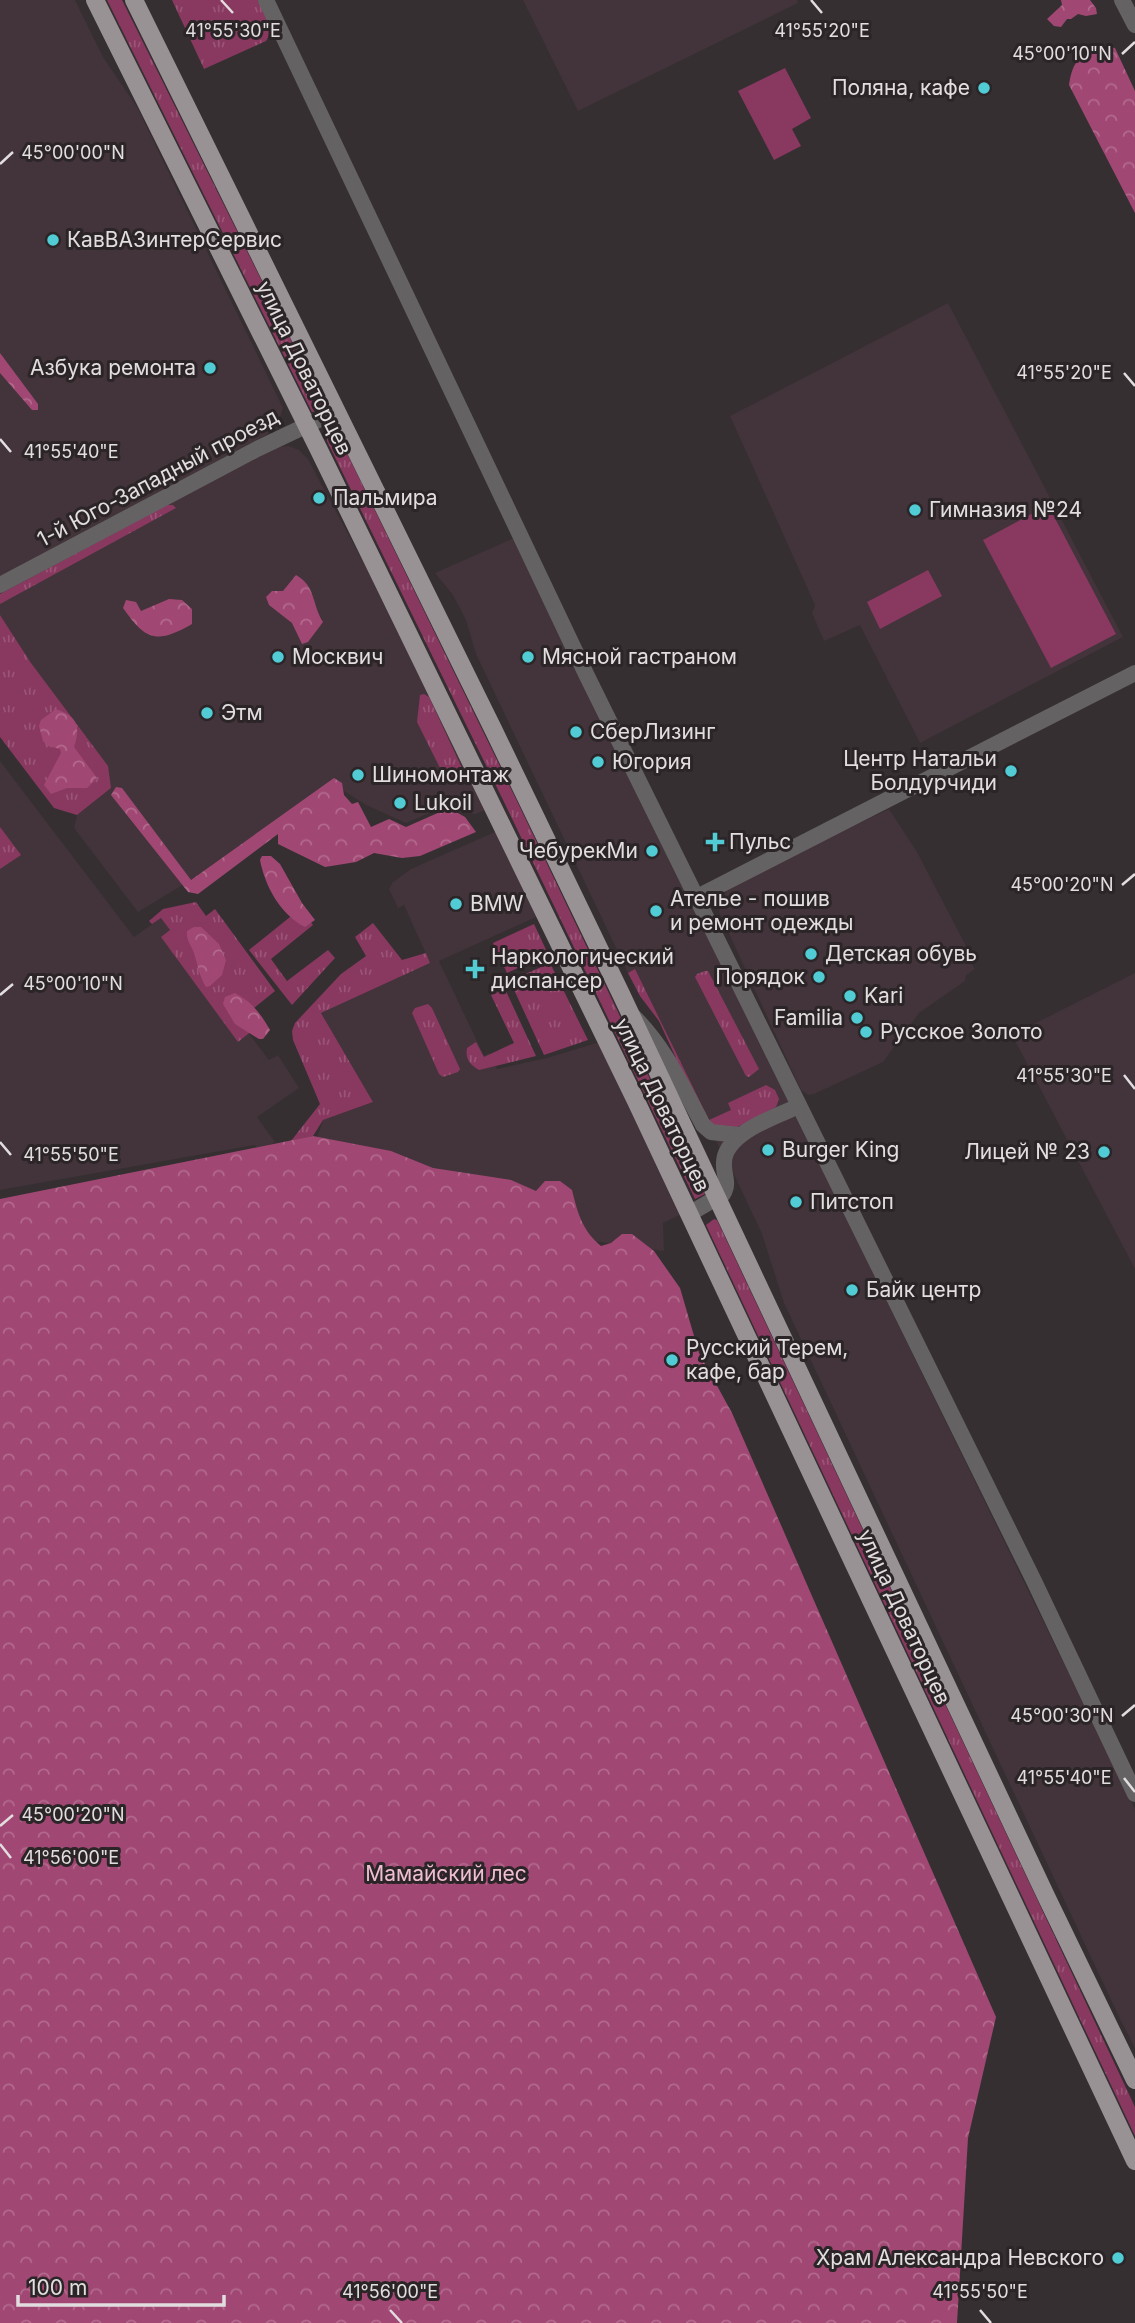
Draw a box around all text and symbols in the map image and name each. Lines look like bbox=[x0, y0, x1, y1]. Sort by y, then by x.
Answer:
text: 41°55'30"E bbox=[185, 20, 281, 41]
text: 41°55'20"E bbox=[774, 20, 870, 41]
text: 45°00'10"N bbox=[1012, 43, 1112, 64]
place label: Поляна, кафе bbox=[832, 75, 970, 100]
marker: Поляна, кафе bbox=[976, 80, 992, 96]
text: 45°00'00"N bbox=[21, 142, 125, 163]
place label: КавВАЗинтерСервис bbox=[67, 227, 282, 252]
marker: КавВАЗинтерСервис bbox=[45, 232, 61, 248]
street label: улица Доваторцев bbox=[251, 277, 357, 459]
place label: Азбука ремонта bbox=[30, 355, 196, 380]
marker: Азбука ремонта bbox=[202, 360, 218, 376]
text: 41°55'20"E bbox=[1016, 362, 1112, 383]
street label: 1-й Юго-Западный проезд bbox=[33, 403, 283, 552]
text: 41°55'40"E bbox=[23, 441, 119, 462]
place label: Пальмира bbox=[333, 485, 438, 510]
marker: Пальмира bbox=[311, 490, 327, 506]
place label: Гимназия №24 bbox=[929, 497, 1082, 522]
marker: Гимназия №24 bbox=[907, 502, 923, 518]
place label: Москвич bbox=[292, 644, 383, 669]
place label: Мясной гастраном bbox=[542, 644, 737, 669]
marker: Москвич bbox=[270, 649, 286, 665]
marker: Мясной гастраном bbox=[520, 649, 536, 665]
place label: Этм bbox=[221, 700, 263, 725]
marker: Этм bbox=[199, 705, 215, 721]
place label: СберЛизинг bbox=[590, 719, 715, 744]
marker: СберЛизинг bbox=[568, 724, 584, 740]
place label: Центр Натальи Болдурчиди bbox=[843, 746, 997, 795]
place label: Югория bbox=[612, 749, 692, 774]
marker: Югория bbox=[590, 754, 606, 770]
place label: Шиномонтаж bbox=[372, 762, 509, 787]
marker: Центр Натальи Болдурчиди bbox=[1003, 763, 1019, 779]
marker: Шиномонтаж bbox=[350, 767, 366, 783]
place label: Lukoil bbox=[414, 790, 472, 815]
marker: Lukoil bbox=[392, 795, 408, 811]
place label: Пульс bbox=[729, 829, 791, 854]
marker: Пульс bbox=[707, 834, 723, 850]
place label: ЧебурекМи bbox=[519, 838, 638, 863]
marker: ЧебурекМи bbox=[644, 843, 660, 859]
text: 45°00'20"N bbox=[1010, 874, 1114, 895]
place label: Ателье - пошив и ремонт одежды bbox=[670, 886, 854, 935]
place label: BMW bbox=[470, 891, 524, 916]
marker: BMW bbox=[448, 896, 464, 912]
marker: Ателье - пошив и ремонт одежды bbox=[648, 903, 664, 919]
place label: Детская обувь bbox=[825, 941, 977, 966]
place label: Наркологический диспансер bbox=[491, 944, 674, 993]
marker: Детская обувь bbox=[803, 946, 819, 962]
marker: Наркологический диспансер bbox=[465, 959, 485, 979]
place label: Порядок bbox=[715, 964, 806, 989]
marker: Порядок bbox=[811, 969, 827, 985]
text: 45°00'10"N bbox=[23, 973, 123, 994]
place label: Kari bbox=[864, 983, 903, 1008]
marker: Kari bbox=[842, 988, 858, 1004]
place label: Familia bbox=[774, 1005, 843, 1030]
marker: Familia bbox=[849, 1010, 865, 1026]
street label: улица Доваторцев bbox=[609, 1014, 715, 1196]
place label: Русское Золото bbox=[880, 1019, 1043, 1044]
marker: Русское Золото bbox=[858, 1024, 874, 1040]
text: 41°55'30"E bbox=[1016, 1065, 1112, 1086]
place label: Burger King bbox=[782, 1137, 899, 1162]
place label: Лицей № 23 bbox=[964, 1139, 1090, 1164]
marker: Burger King bbox=[760, 1142, 776, 1158]
text: 41°55'50"E bbox=[23, 1144, 119, 1165]
marker: Лицей № 23 bbox=[1096, 1144, 1112, 1160]
place label: Питстоп bbox=[810, 1189, 894, 1214]
marker: Питстоп bbox=[788, 1194, 804, 1210]
place label: Байк центр bbox=[866, 1277, 981, 1302]
marker: Байк центр bbox=[844, 1282, 860, 1298]
place label: Русский Терем, кафе, бар bbox=[686, 1335, 848, 1384]
marker: Русский Терем, кафе, бар bbox=[664, 1352, 680, 1368]
street label: улица Доваторцев bbox=[853, 1525, 956, 1708]
text: 45°00'30"N bbox=[1010, 1705, 1114, 1726]
text: 41°55'40"E bbox=[1016, 1767, 1112, 1788]
text: 45°00'20"N bbox=[21, 1804, 125, 1825]
text: 41°56'00"E bbox=[23, 1847, 119, 1868]
park label: Мамайский лес bbox=[365, 1861, 527, 1886]
place label: Храм Александра Невского bbox=[816, 2245, 1104, 2270]
marker: Храм Александра Невского bbox=[1110, 2250, 1126, 2266]
scale bar bbox=[18, 2264, 224, 2308]
text: 100 m bbox=[28, 2275, 87, 2300]
text: 41°56'00"E bbox=[342, 2281, 438, 2302]
text: 41°55'50"E bbox=[932, 2281, 1028, 2302]

